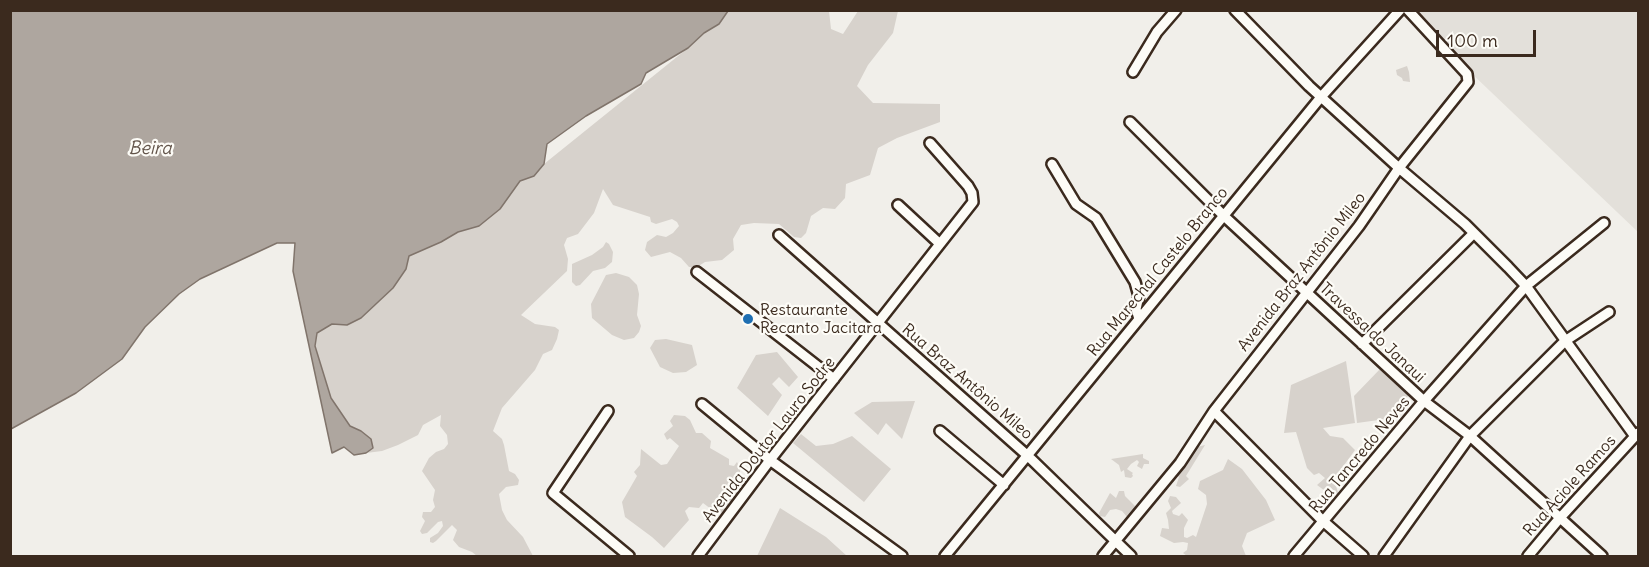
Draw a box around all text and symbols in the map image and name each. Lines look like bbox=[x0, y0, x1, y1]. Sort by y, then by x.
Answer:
scale bar bbox=[1439, 18, 1540, 56]
text: 100 m bbox=[1447, 29, 1498, 52]
water label: Beira bbox=[129, 138, 171, 160]
street label: Rua Marechal Castelo Branco bbox=[1084, 184, 1232, 360]
street label: Avenida Braz Antônio Mileo bbox=[1234, 189, 1370, 355]
street label: Travessa do Janaui bbox=[1315, 279, 1429, 387]
place label: Restaurante Recanto Jacitara bbox=[760, 300, 882, 338]
marker: Restaurante Recanto Jacitara bbox=[741, 312, 755, 326]
street label: Rua Braz Antônio Mileo bbox=[898, 320, 1036, 444]
street label: Avenida Doutor Lauro Sodre bbox=[699, 354, 839, 526]
street label: Rua Tancredo Neves bbox=[1306, 393, 1414, 517]
street label: Rua Aciole Ramos bbox=[1520, 432, 1620, 540]

